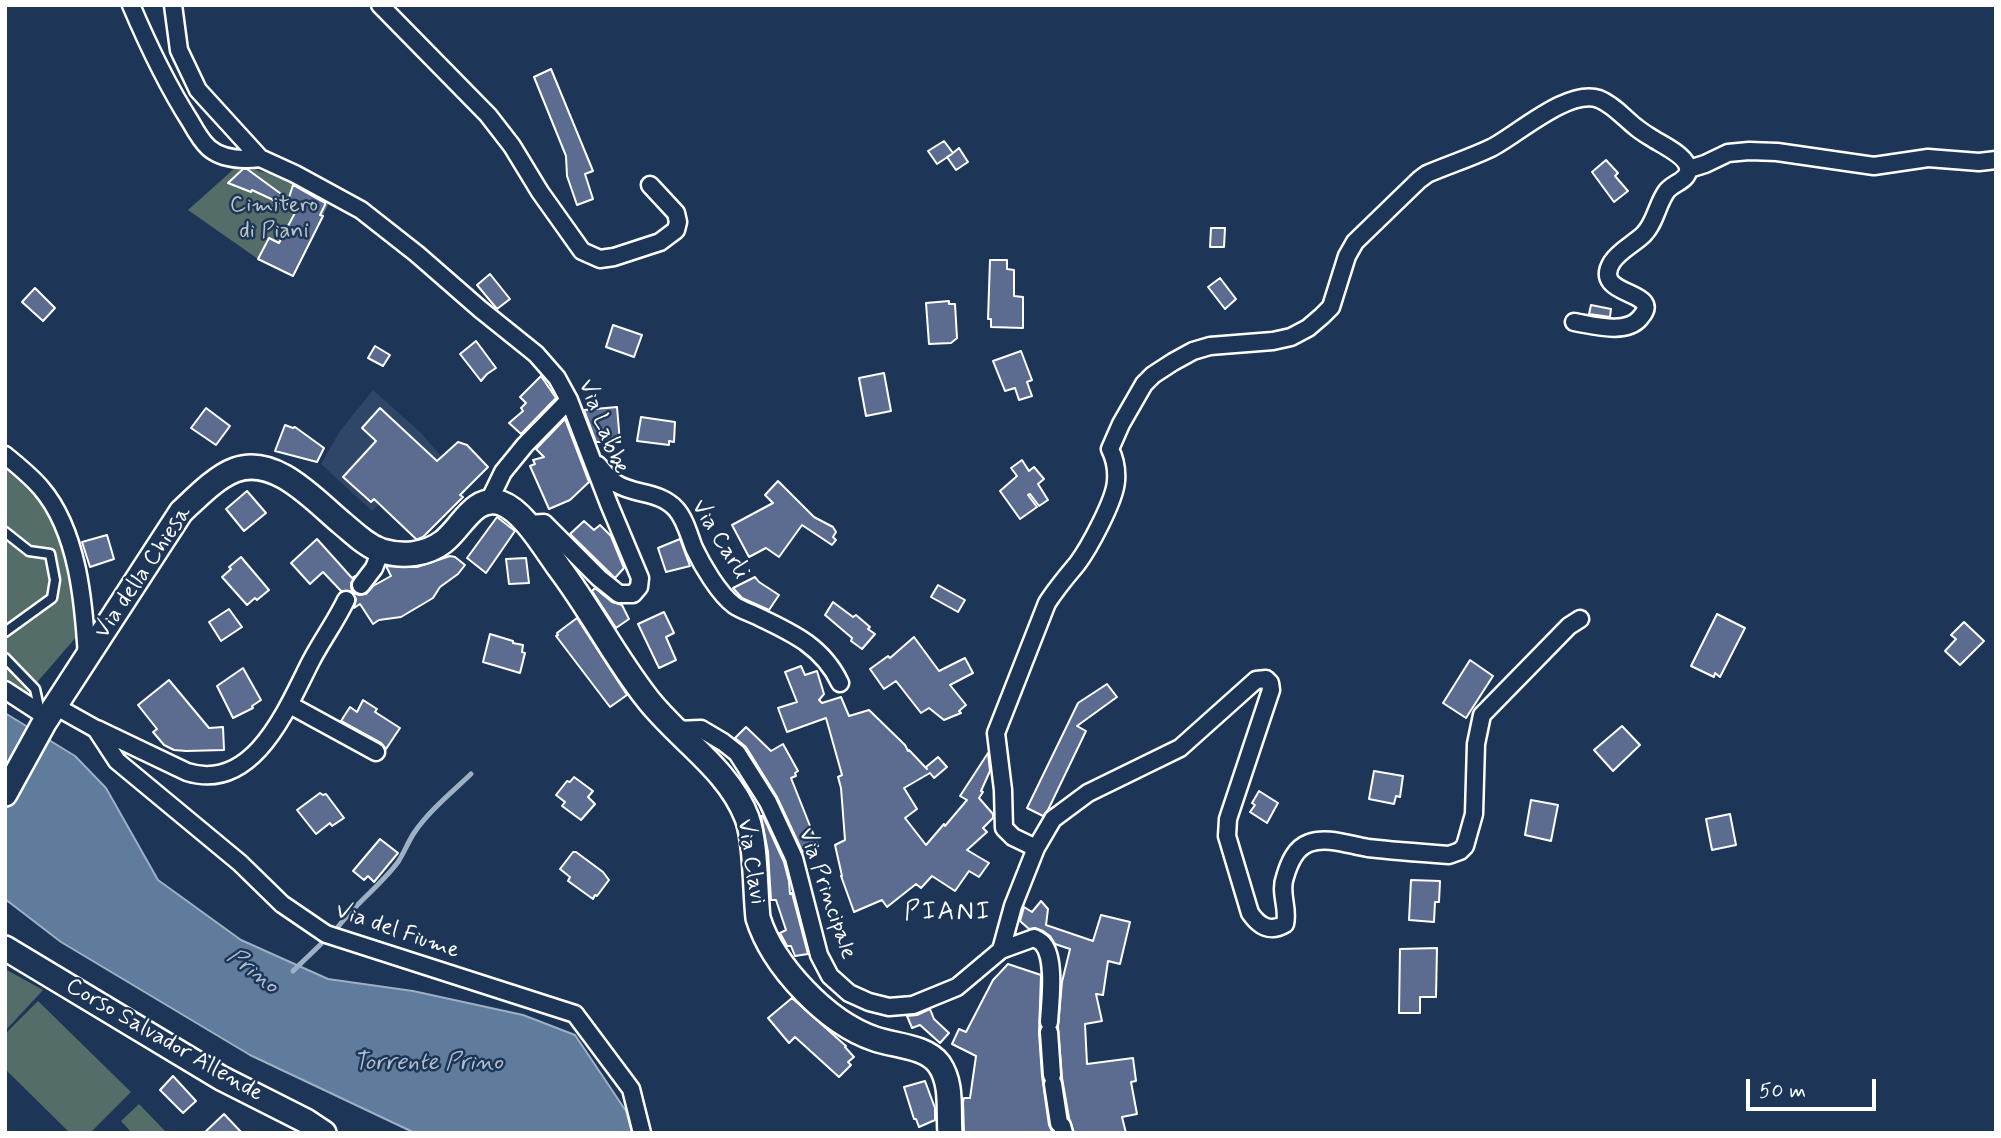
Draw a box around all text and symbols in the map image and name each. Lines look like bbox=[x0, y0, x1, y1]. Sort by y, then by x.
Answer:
park label: Cimitero di Piani bbox=[230, 192, 318, 246]
street label: Via Labbe bbox=[571, 376, 633, 478]
street label: Via Carli bbox=[684, 495, 754, 585]
street label: Via della Chiesa bbox=[90, 502, 198, 644]
street label: Via Clavi bbox=[730, 817, 770, 907]
street label: Via Principale bbox=[791, 825, 861, 963]
street label: Via del Fiume bbox=[331, 898, 463, 966]
district label: PIANI bbox=[908, 898, 988, 930]
water label: Prino bbox=[220, 943, 284, 1001]
street label: Corso Salvador Allende bbox=[60, 973, 268, 1109]
water label: Torrente Prino bbox=[353, 1050, 503, 1078]
scale bar bbox=[1749, 1064, 1878, 1108]
text: 50 m bbox=[1759, 1077, 1806, 1105]

